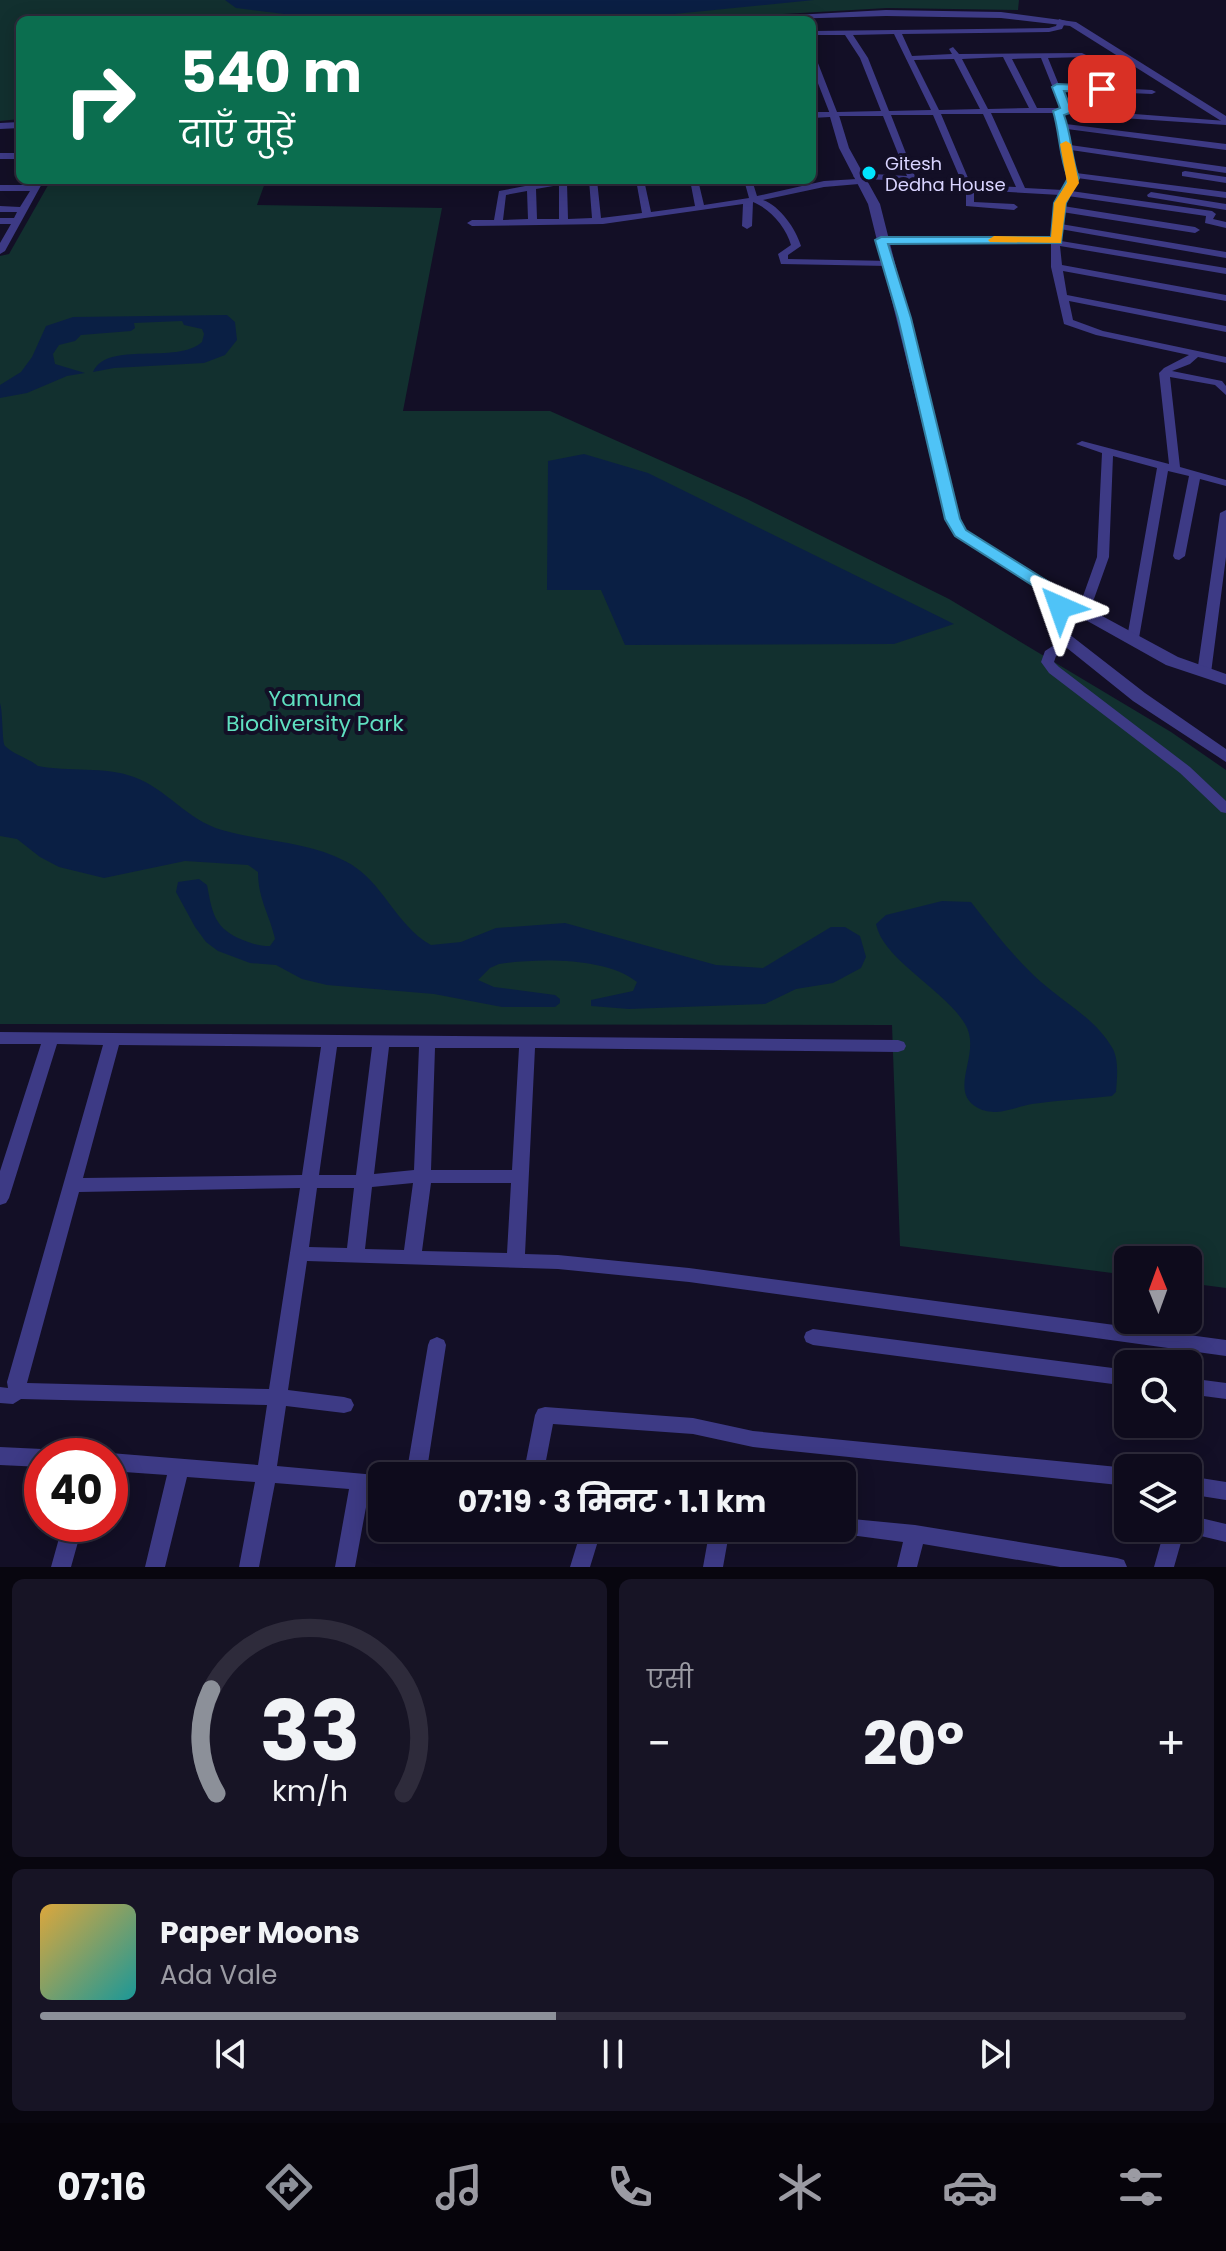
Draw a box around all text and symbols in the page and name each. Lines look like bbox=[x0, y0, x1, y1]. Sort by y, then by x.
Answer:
text: 540 m bbox=[180, 33, 362, 112]
icon: right bbox=[48, 48, 152, 152]
pin bbox=[1068, 55, 1136, 123]
icon: arrive bbox=[1080, 67, 1124, 111]
text: दाएँ मुड़ें bbox=[180, 109, 295, 160]
place label: Gitesh Dedha House bbox=[885, 151, 1006, 197]
marker: Gitesh Dedha House bbox=[860, 164, 878, 182]
position arrow bbox=[1018, 565, 1102, 649]
park label: Yamuna Biodiversity Park bbox=[226, 683, 405, 739]
north arrow bbox=[1114, 1246, 1202, 1334]
map controls bbox=[1114, 1246, 1202, 1542]
button: search bbox=[1114, 1350, 1202, 1438]
speed limit sign: 40 bbox=[24, 1438, 128, 1542]
button: layers bbox=[1114, 1454, 1202, 1542]
text: 07:19 · 3 मिनट · 1.1 km bbox=[458, 1480, 766, 1523]
text: एसी bbox=[647, 1661, 693, 1697]
text: 33 bbox=[259, 1673, 360, 1789]
text: 20° bbox=[863, 1702, 964, 1786]
text: − bbox=[647, 1713, 671, 1774]
text: + bbox=[1156, 1713, 1186, 1774]
text: km/h bbox=[271, 1771, 348, 1811]
text: Paper Moons bbox=[160, 1911, 360, 1954]
text: Ada Vale bbox=[160, 1957, 277, 1993]
icon: previous bbox=[209, 2032, 253, 2076]
icon: pause bbox=[591, 2032, 635, 2076]
icon: next bbox=[973, 2032, 1017, 2076]
icon: directions bbox=[261, 2159, 317, 2215]
icon: music bbox=[431, 2159, 487, 2215]
icon: phone bbox=[602, 2159, 658, 2215]
icon: climate bbox=[772, 2159, 828, 2215]
icon: car bbox=[942, 2159, 998, 2215]
icon: filters bbox=[1113, 2159, 1169, 2215]
text: 07:16 bbox=[57, 2162, 147, 2213]

